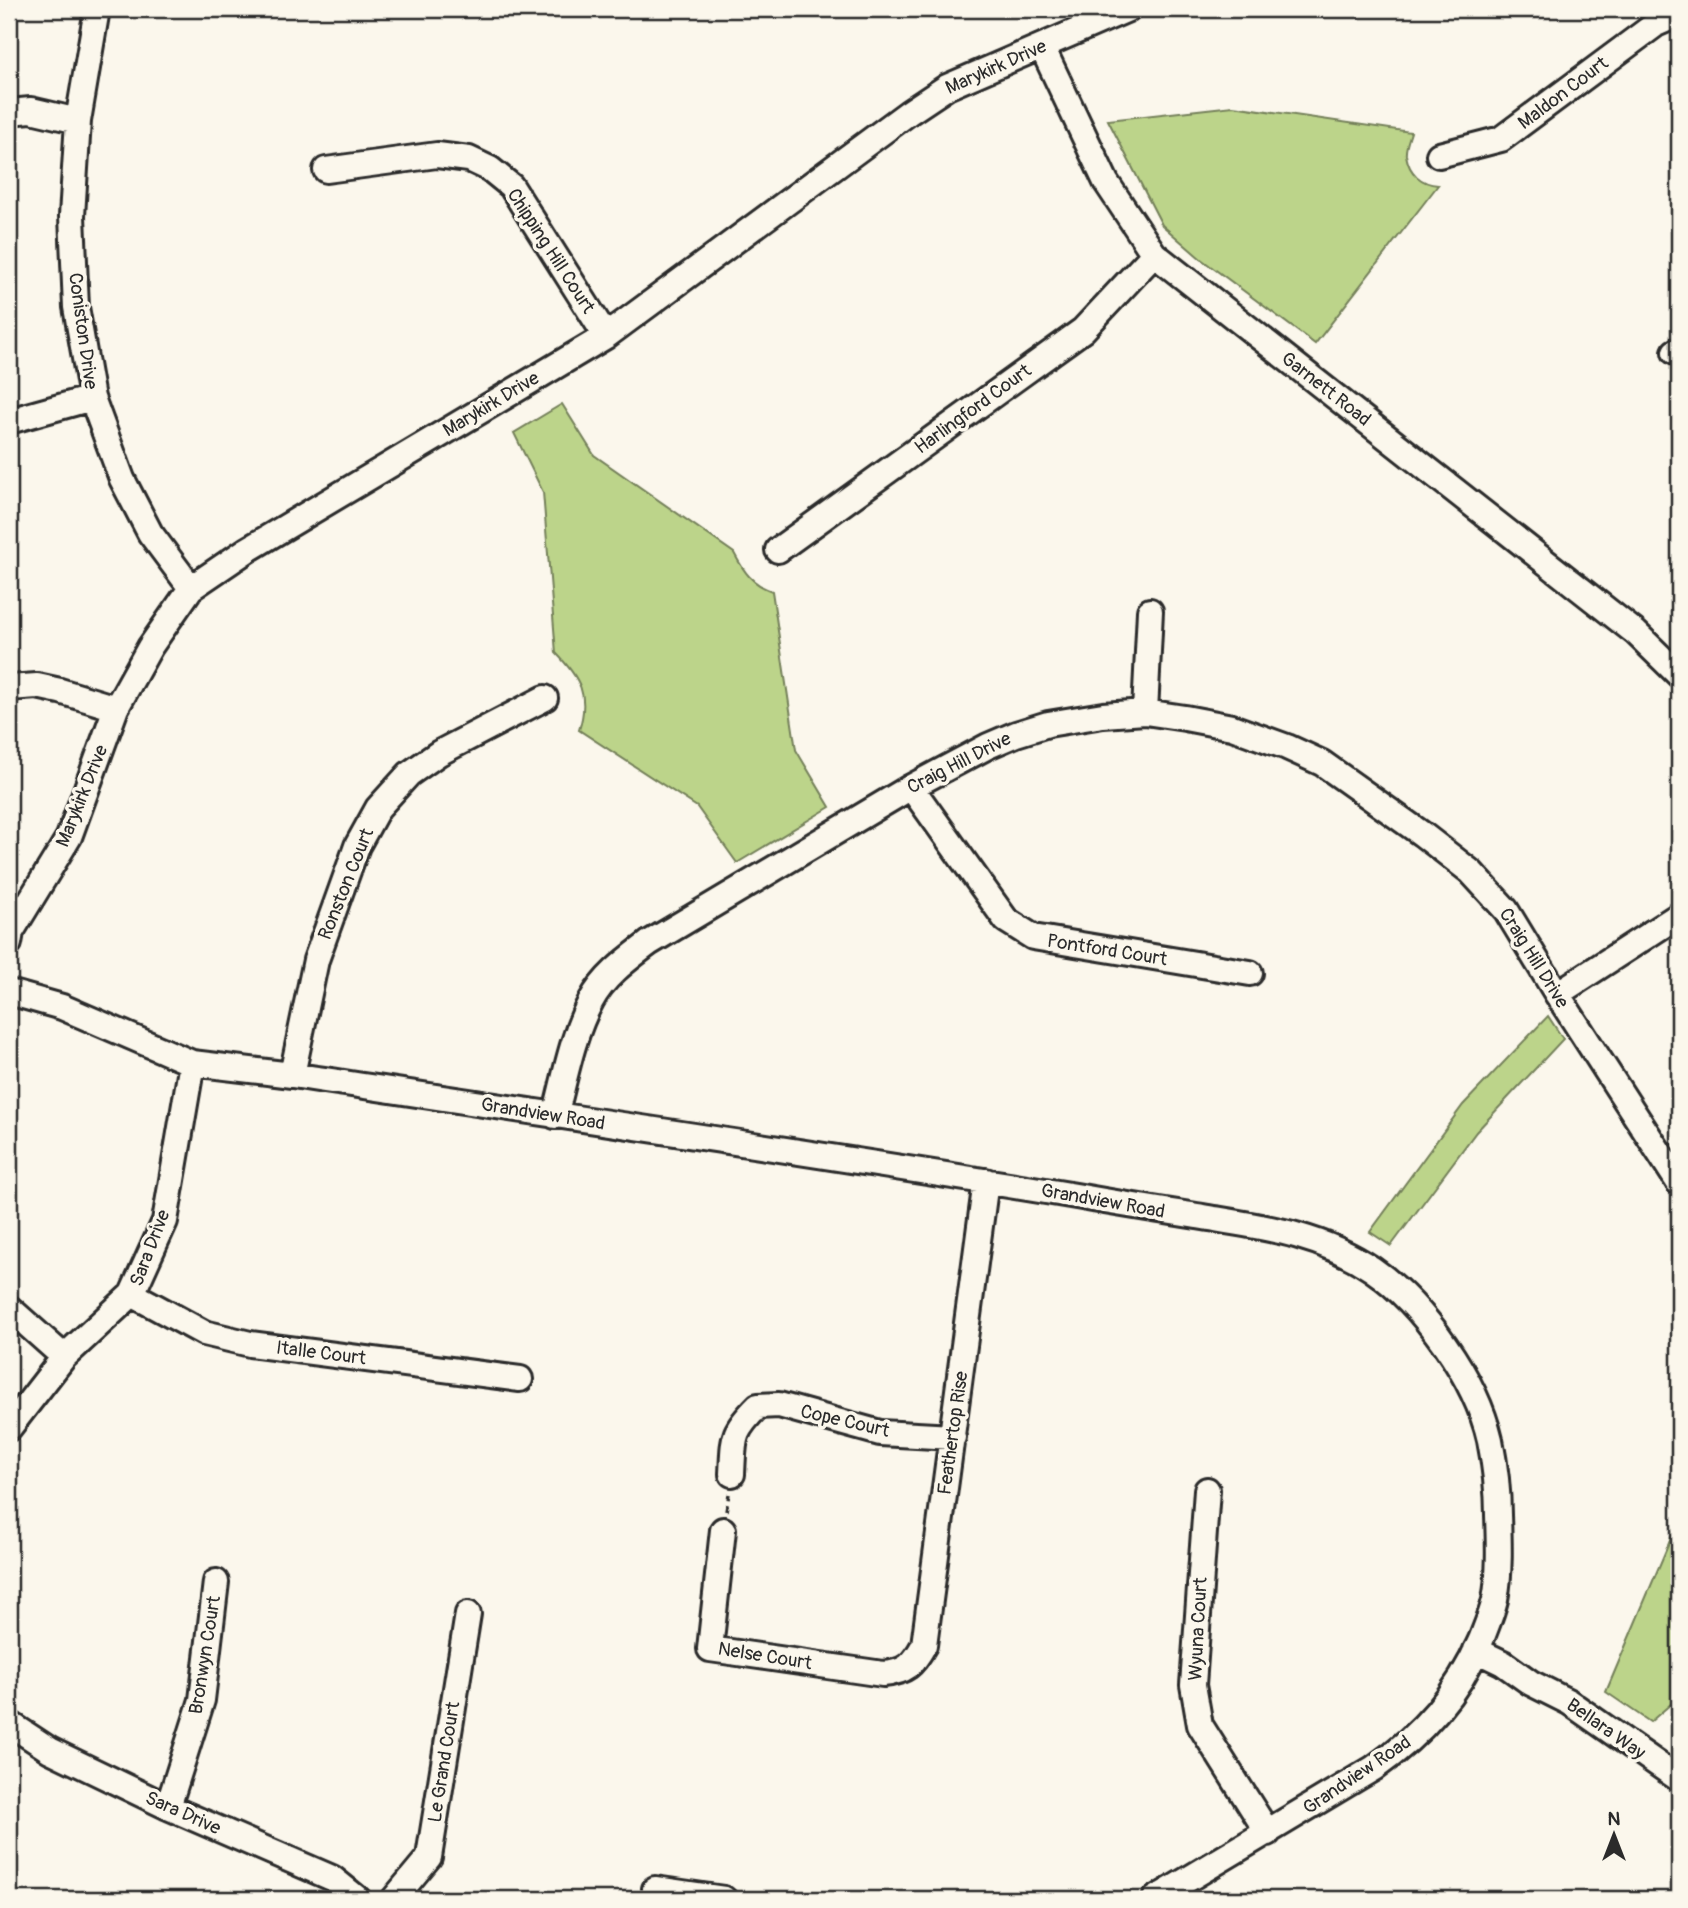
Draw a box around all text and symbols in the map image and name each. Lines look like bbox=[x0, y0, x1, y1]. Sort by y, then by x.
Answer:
street label: Marykirk Drive bbox=[942, 34, 1051, 100]
street label: Maldon Court bbox=[1513, 51, 1613, 135]
street label: Chipping Hill Court bbox=[502, 184, 601, 318]
street label: Coniston Drive bbox=[63, 271, 103, 391]
street label: Garnett Road bbox=[1276, 347, 1376, 431]
street label: Harlingford Court bbox=[910, 358, 1036, 459]
street label: Marykirk Drive bbox=[438, 366, 544, 442]
street label: Craig Hill Drive bbox=[903, 726, 1016, 799]
street label: Marykirk Drive bbox=[51, 741, 114, 851]
street label: Ronston Court bbox=[313, 824, 379, 943]
street label: Craig Hill Drive bbox=[1494, 903, 1575, 1013]
street label: Pontford Court bbox=[1045, 929, 1169, 971]
street label: Grandview Road bbox=[479, 1092, 607, 1136]
street label: Grandview Road bbox=[1039, 1178, 1167, 1224]
street label: Sara Drive bbox=[124, 1206, 176, 1290]
street label: Italle Court bbox=[275, 1336, 368, 1370]
street label: Feathertop Rise bbox=[932, 1369, 974, 1496]
street label: Cope Court bbox=[798, 1399, 892, 1443]
street label: Wyuna Court bbox=[1183, 1576, 1213, 1681]
street label: Bronwyn Court bbox=[184, 1594, 226, 1716]
street label: Nelse Court bbox=[716, 1637, 814, 1675]
street label: Bellara Way bbox=[1562, 1693, 1650, 1765]
street label: Le Grand Court bbox=[423, 1700, 465, 1824]
street label: Grandview Road bbox=[1298, 1730, 1416, 1820]
street label: Sara Drive bbox=[141, 1786, 225, 1841]
north arrow bbox=[1580, 1800, 1650, 1870]
text: N bbox=[1608, 1807, 1621, 1831]

